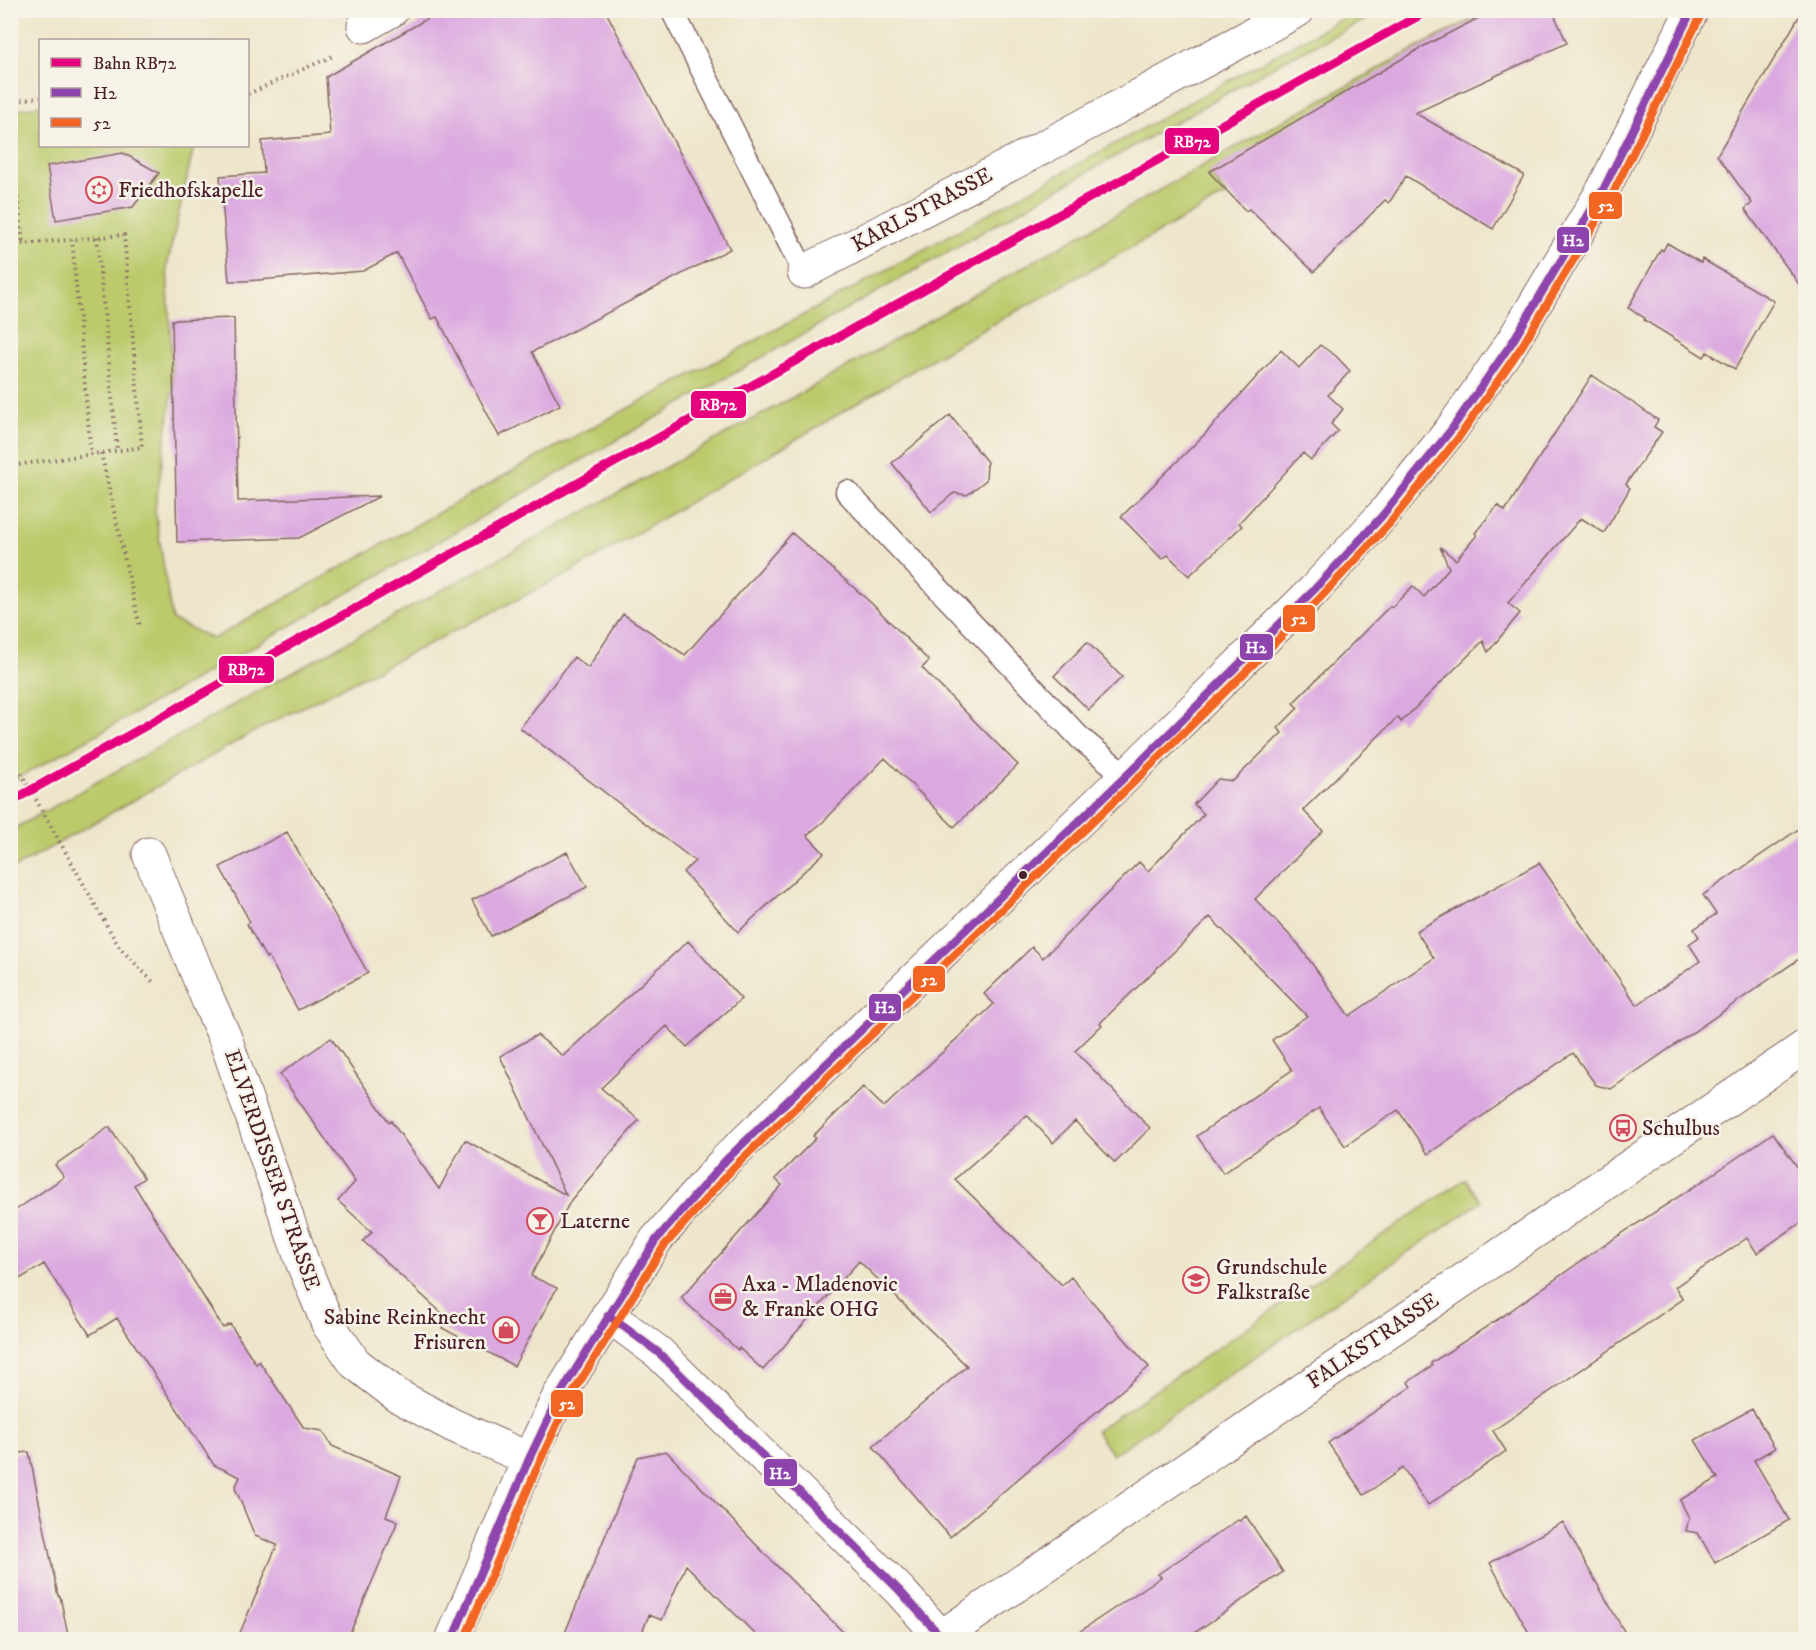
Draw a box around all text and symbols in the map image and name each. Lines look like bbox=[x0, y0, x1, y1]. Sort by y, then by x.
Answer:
legend bbox=[39, 39, 249, 147]
text: Bahn RB72 bbox=[93, 53, 177, 75]
text: H2 bbox=[93, 83, 117, 105]
text: 52 bbox=[93, 113, 111, 135]
line badge: RB72 bbox=[1164, 127, 1220, 155]
text: RB72 bbox=[1173, 132, 1212, 152]
street label: KARLSTRASSE bbox=[847, 162, 997, 258]
synagogue icon: Friedhofskapelle bbox=[84, 175, 114, 205]
place label: Friedhofskapelle bbox=[118, 177, 263, 204]
line badge: 52 bbox=[1588, 191, 1623, 220]
text: 52 bbox=[1597, 196, 1615, 216]
line badge: H2 bbox=[1556, 226, 1590, 254]
text: H2 bbox=[1562, 231, 1585, 251]
line badge: RB72 bbox=[690, 390, 747, 419]
text: RB72 bbox=[699, 395, 738, 415]
line badge: 52 bbox=[1282, 604, 1316, 633]
text: 52 bbox=[1290, 609, 1308, 629]
line badge: H2 bbox=[1239, 633, 1274, 661]
text: H2 bbox=[1245, 638, 1268, 658]
line badge: RB72 bbox=[218, 655, 275, 684]
text: RB72 bbox=[227, 660, 266, 680]
unlabelled marker bbox=[1017, 869, 1029, 881]
line badge: 52 bbox=[912, 965, 946, 993]
text: 52 bbox=[920, 970, 938, 990]
line badge: H2 bbox=[868, 993, 902, 1022]
text: H2 bbox=[874, 998, 897, 1018]
street label: ELVERDISSER STRASSE bbox=[218, 1046, 326, 1294]
bus stop icon: Schulbus bbox=[1608, 1113, 1638, 1143]
place label: Schulbus bbox=[1642, 1115, 1720, 1142]
bar icon: Laterne bbox=[525, 1206, 555, 1236]
place label: Laterne bbox=[560, 1208, 630, 1235]
place label: Grundschule Falkstraße bbox=[1216, 1254, 1327, 1306]
school or university icon: Grundschule Falkstraße bbox=[1181, 1265, 1211, 1295]
place label: Axa - Mladenovic & Franke OHG bbox=[742, 1271, 898, 1323]
office icon: Axa - Mladenovic & Franke OHG bbox=[708, 1282, 738, 1312]
street label: FALKSTRASSE bbox=[1302, 1287, 1444, 1395]
place label: Sabine Reinknecht Frisuren bbox=[324, 1304, 487, 1356]
shop icon: Sabine Reinknecht Frisuren bbox=[491, 1315, 521, 1345]
line badge: 52 bbox=[550, 1389, 584, 1418]
text: 52 bbox=[558, 1394, 576, 1414]
line badge: H2 bbox=[763, 1458, 798, 1487]
text: H2 bbox=[769, 1464, 792, 1484]

